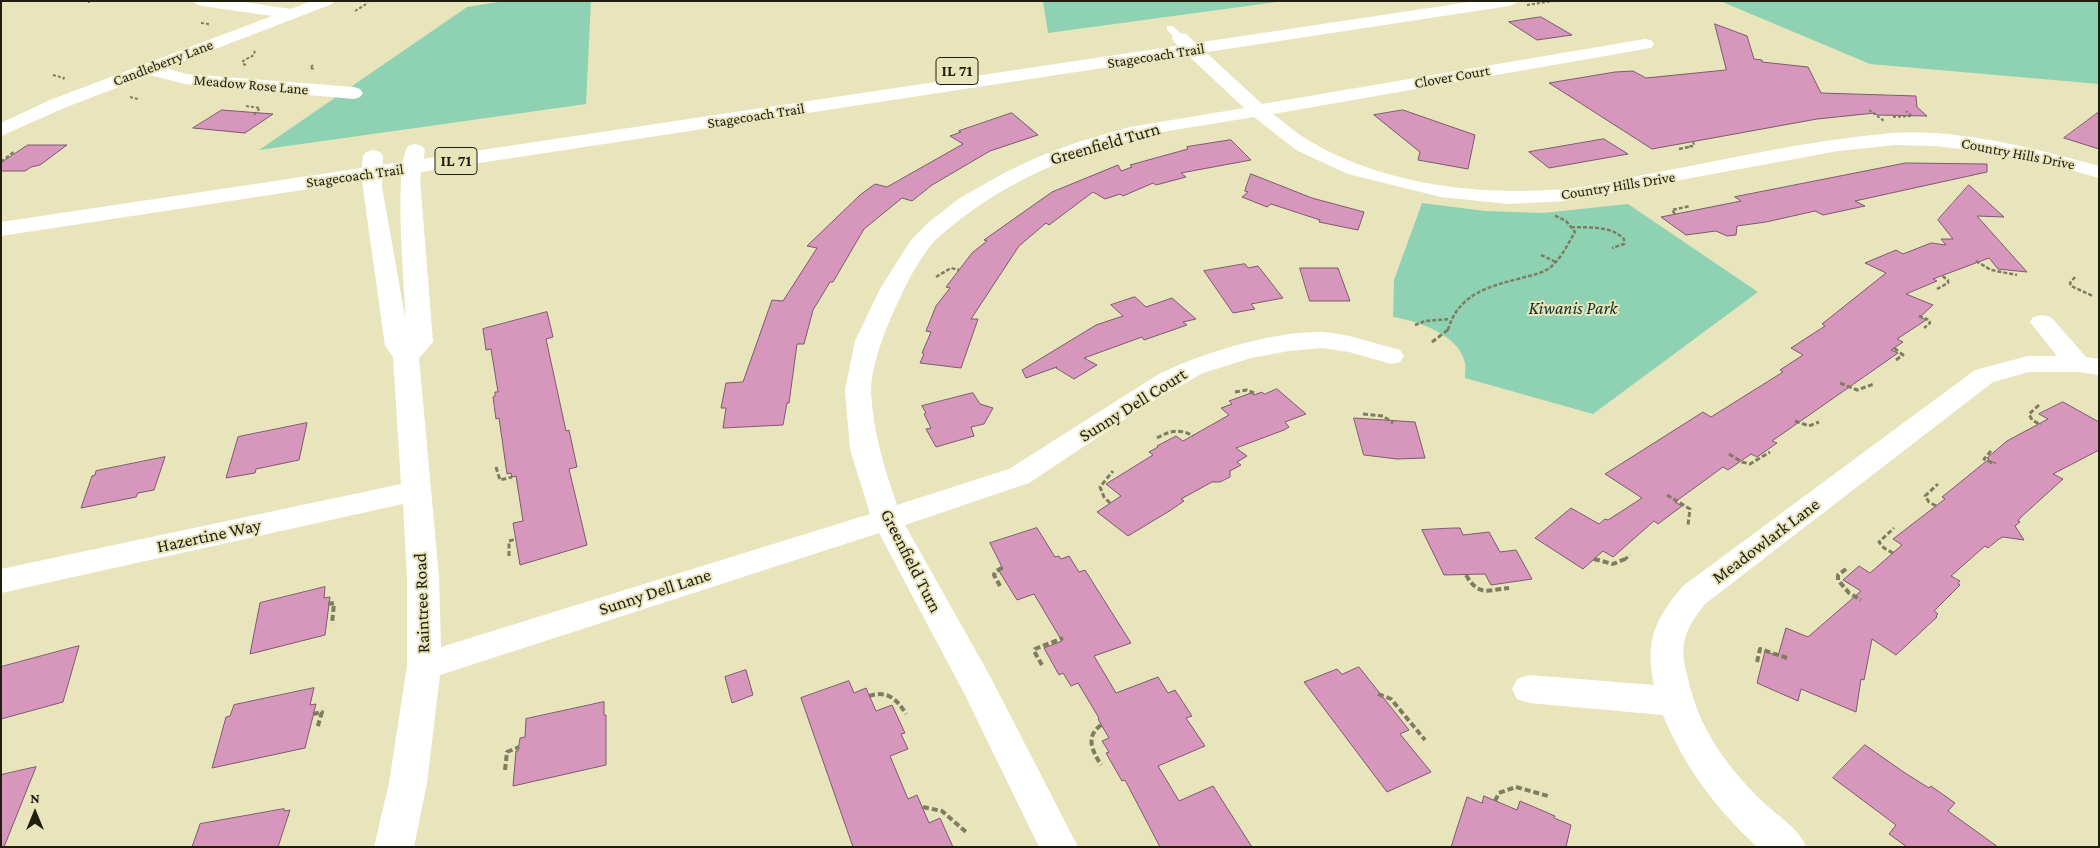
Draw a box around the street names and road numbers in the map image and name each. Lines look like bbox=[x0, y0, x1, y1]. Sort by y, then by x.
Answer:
street label: Candleberry Lane bbox=[110, 36, 216, 90]
street label: Stagecoach Trail bbox=[1106, 39, 1206, 73]
road number: IL 71 bbox=[936, 58, 978, 84]
street label: Clover Court bbox=[1413, 62, 1491, 92]
street label: Meadow Rose Lane bbox=[193, 71, 309, 99]
street label: Stagecoach Trail bbox=[706, 99, 806, 133]
street label: Greenfield Turn bbox=[1048, 118, 1162, 170]
street label: Country Hills Drive bbox=[1960, 134, 2076, 174]
road number: IL 71 bbox=[435, 148, 477, 175]
street label: Stagecoach Trail bbox=[305, 160, 405, 192]
street label: Country Hills Drive bbox=[1560, 168, 1676, 204]
street label: Sunny Dell Court bbox=[1075, 363, 1191, 447]
street label: Meadowlark Lane bbox=[1708, 494, 1824, 588]
street label: Greenfield Turn bbox=[876, 506, 946, 616]
street label: Hazertine Way bbox=[155, 514, 263, 558]
street label: Raintree Road bbox=[409, 553, 435, 653]
street label: Sunny Dell Lane bbox=[596, 564, 714, 620]

